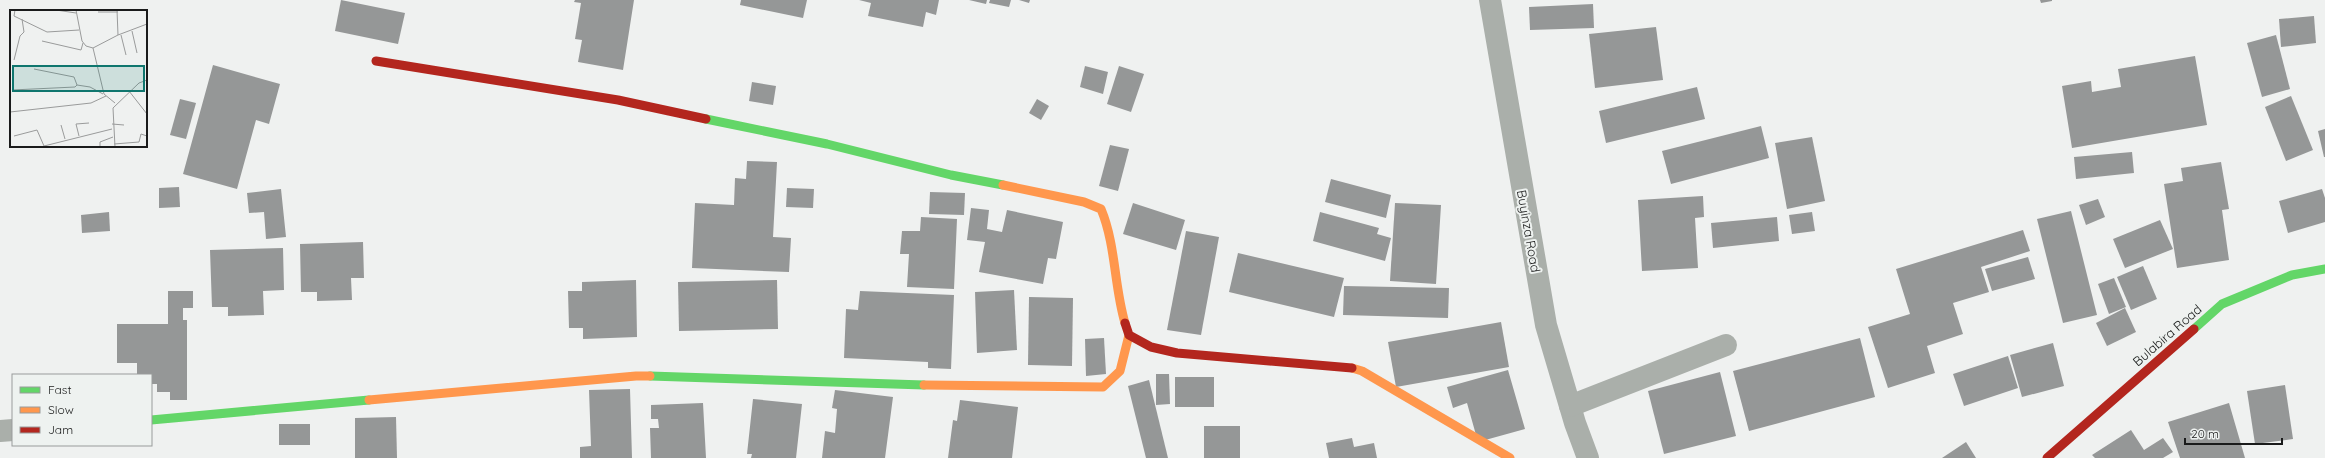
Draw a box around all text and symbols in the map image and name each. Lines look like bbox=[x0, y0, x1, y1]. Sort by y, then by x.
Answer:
inset map bbox=[10, 10, 147, 147]
street label: Buyinza Road bbox=[1514, 189, 1544, 273]
street label: Bulabira Road bbox=[2129, 301, 2205, 369]
legend bbox=[12, 374, 152, 446]
text: Fast bbox=[48, 382, 72, 397]
text: Slow bbox=[48, 402, 74, 417]
scale bar bbox=[2185, 420, 2282, 446]
text: Jam bbox=[48, 422, 73, 437]
text: 20 m bbox=[2191, 426, 2219, 441]

